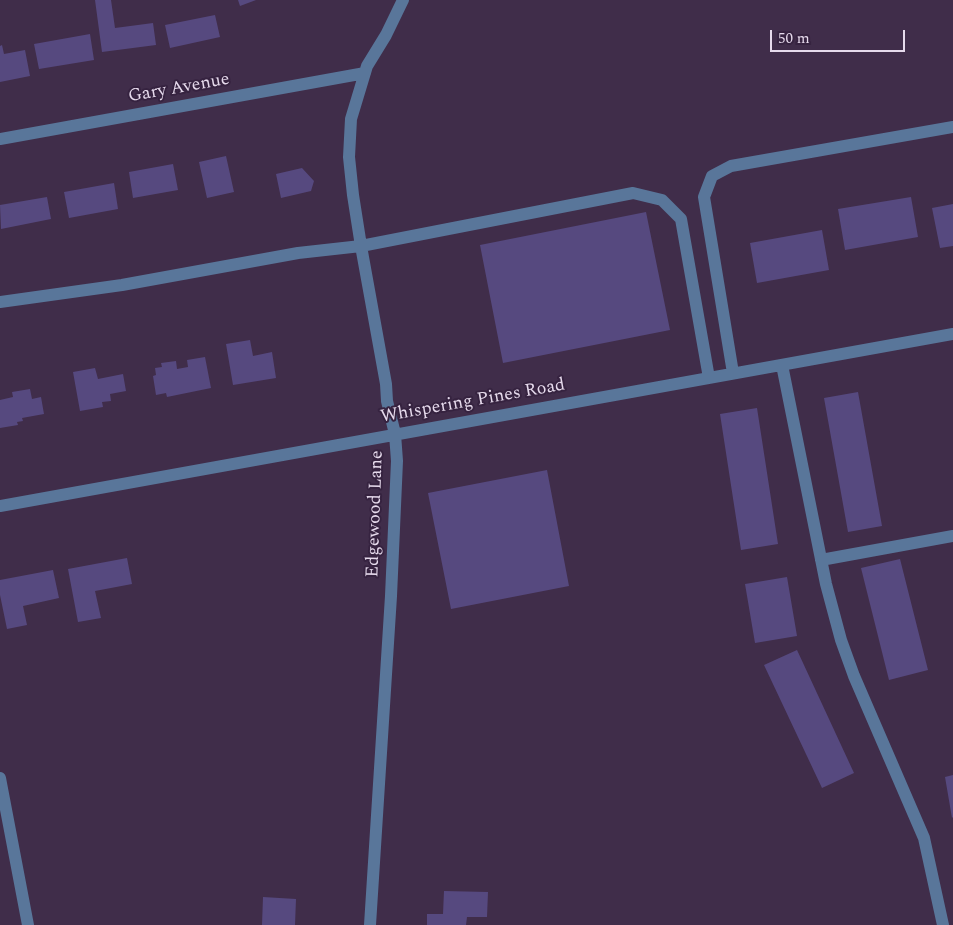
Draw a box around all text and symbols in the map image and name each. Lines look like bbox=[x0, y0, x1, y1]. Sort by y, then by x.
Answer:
scale bar bbox=[773, 20, 908, 52]
text: 50 m bbox=[778, 27, 810, 50]
street label: Gary Avenue bbox=[127, 69, 231, 109]
street label: Whispering Pines Road bbox=[379, 375, 567, 429]
street label: Edgewood Lane bbox=[363, 450, 389, 578]

